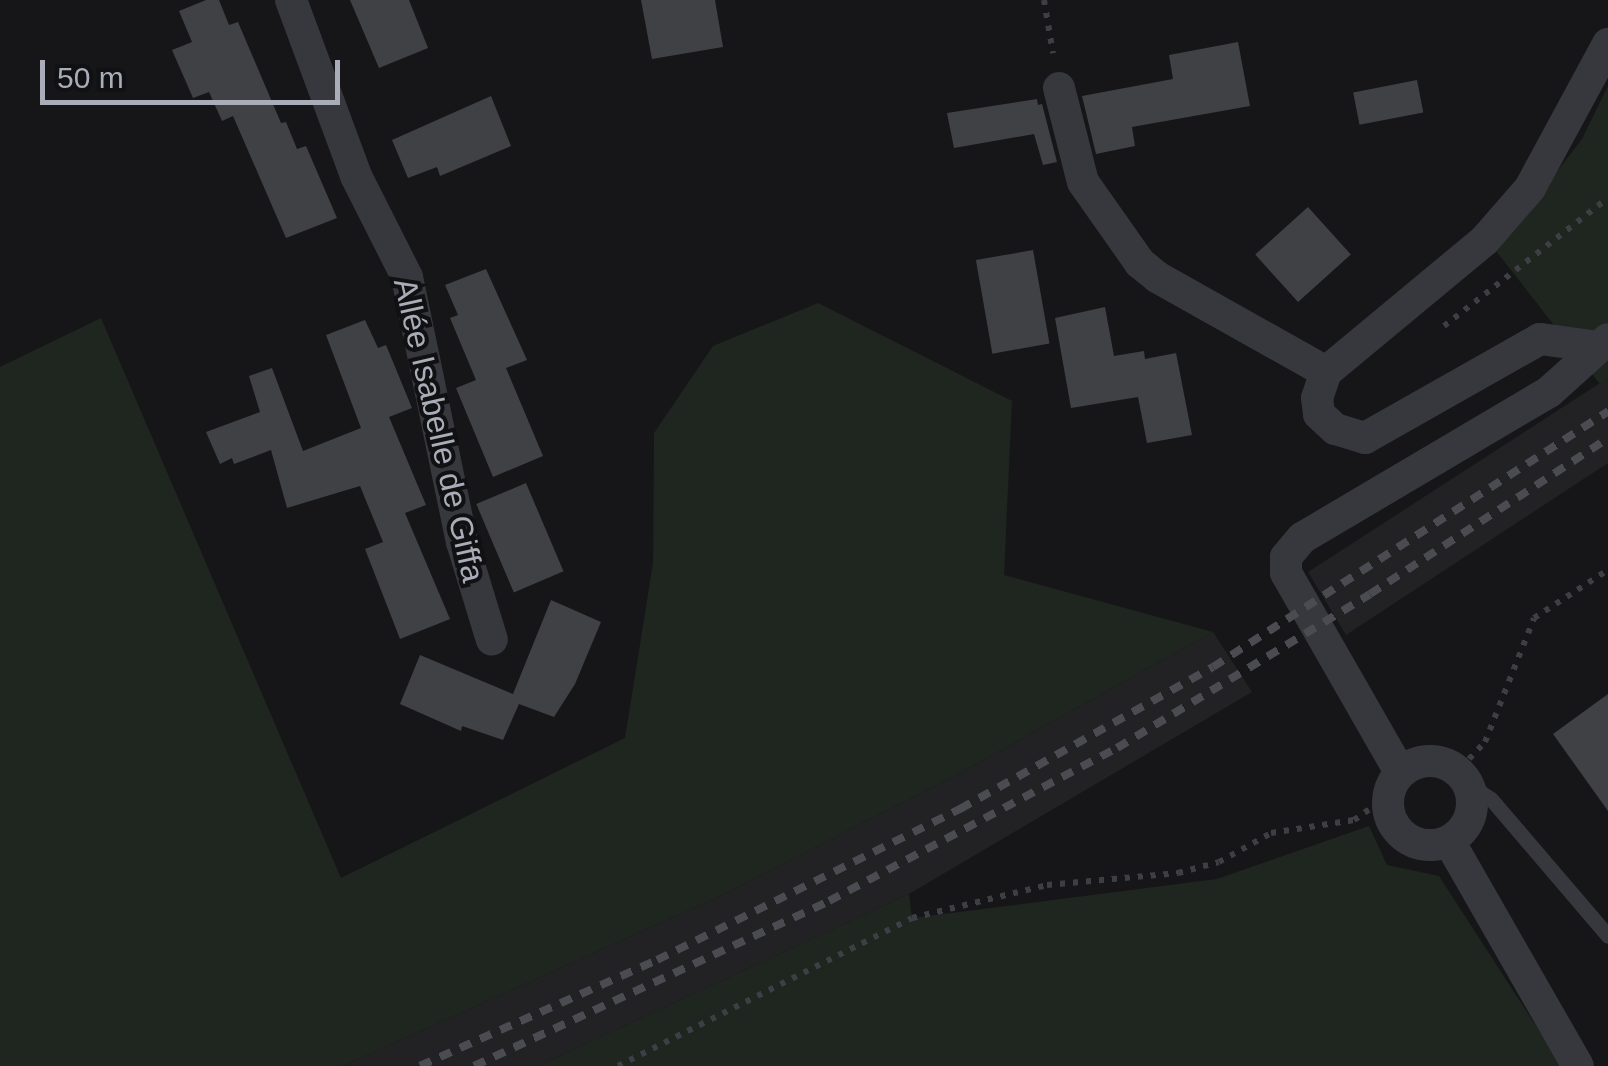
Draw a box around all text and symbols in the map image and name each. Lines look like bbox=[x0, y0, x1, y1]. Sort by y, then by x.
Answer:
scale bar bbox=[45, 40, 345, 102]
text: 50 m bbox=[57, 61, 124, 94]
street label: Allée Isabelle de Giffa bbox=[385, 274, 493, 586]

